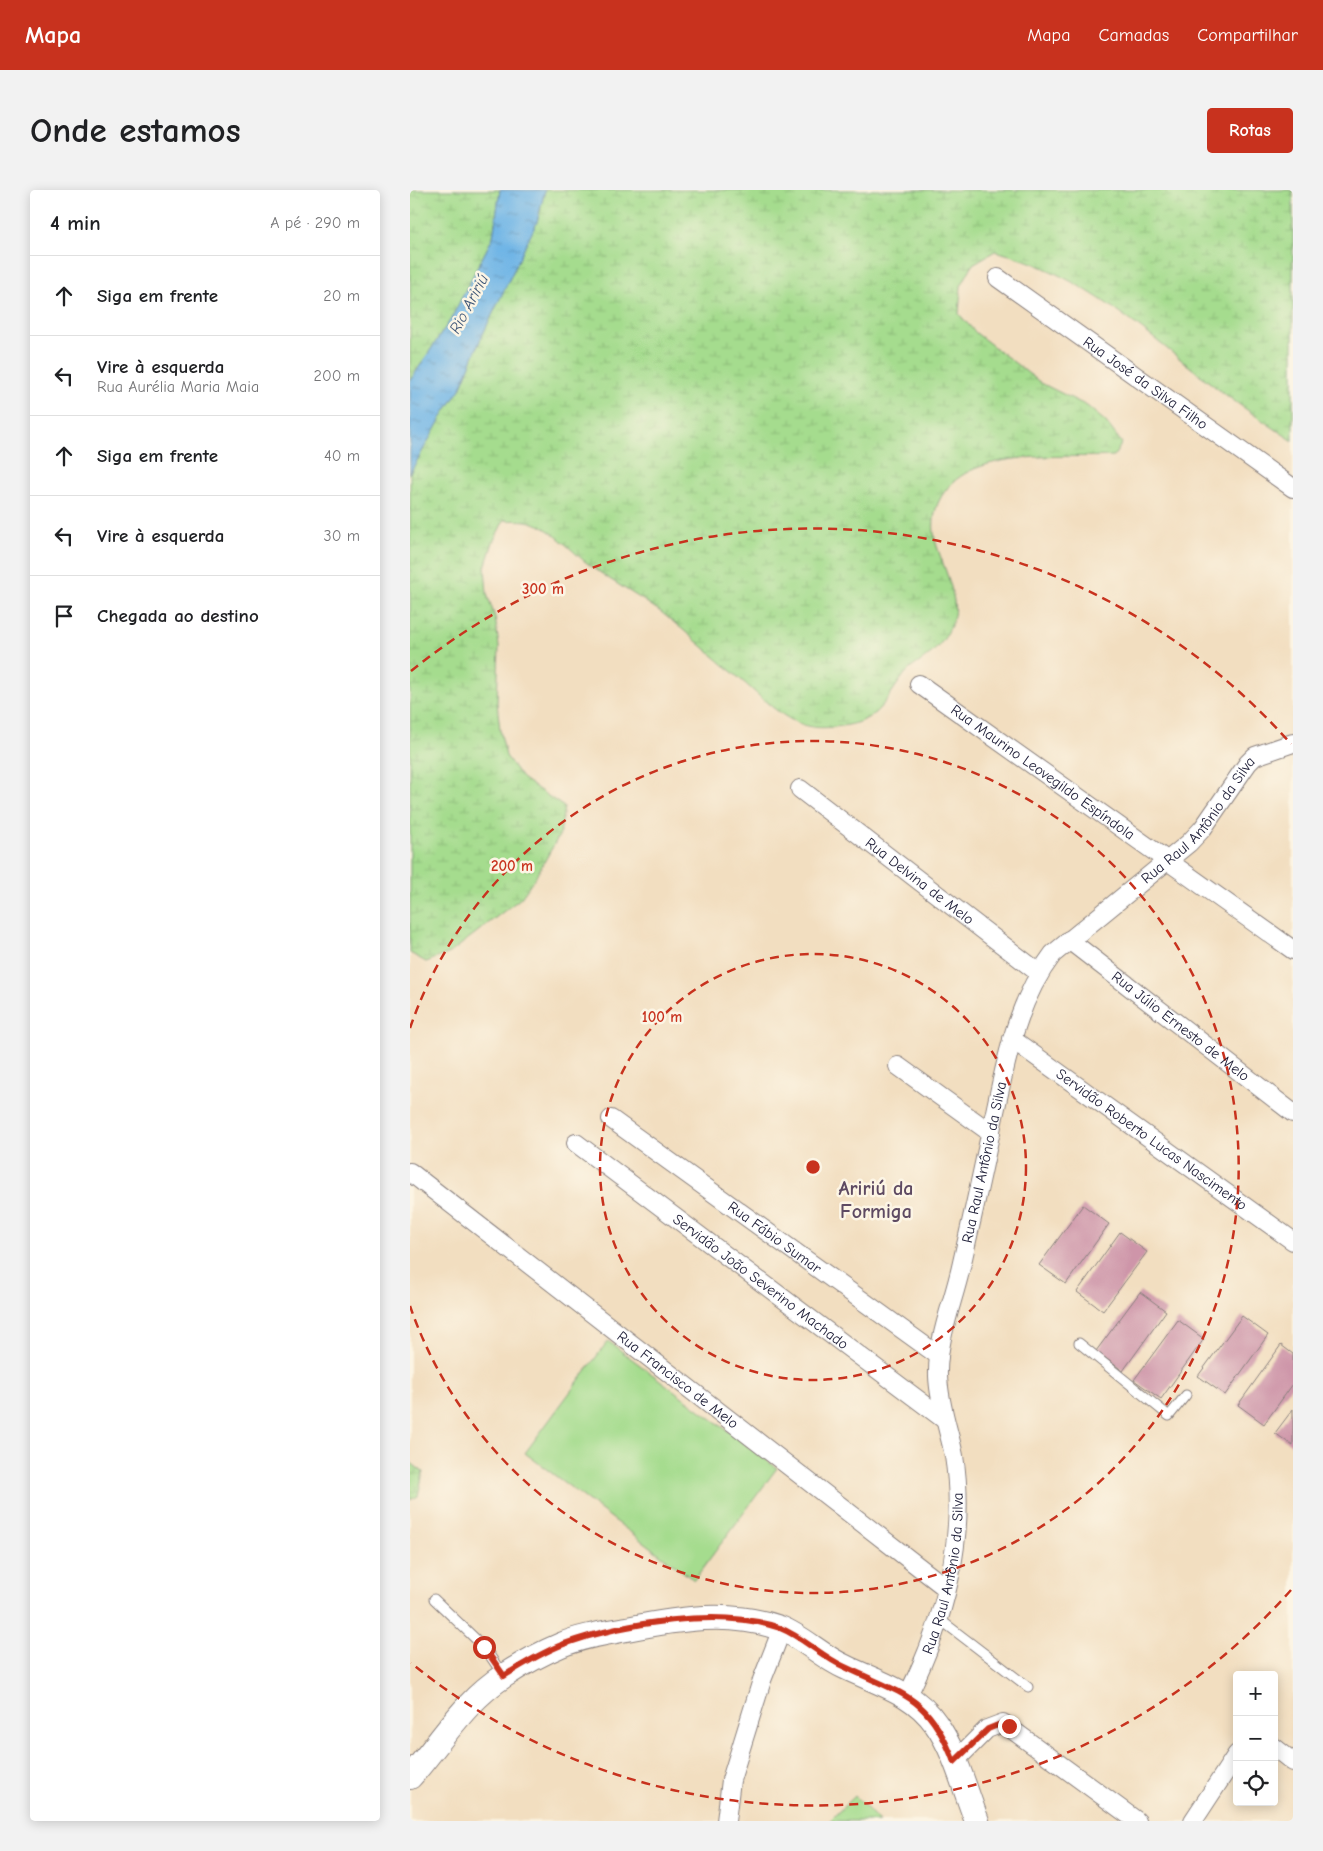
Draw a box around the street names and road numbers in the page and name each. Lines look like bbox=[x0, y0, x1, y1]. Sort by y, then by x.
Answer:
street label: Rua José da Silva Filho bbox=[1080, 333, 1211, 433]
street label: Rua Maurino Leovegildo Espíndola bbox=[947, 701, 1138, 844]
street label: Rua Raul Antônio da Silva bbox=[1137, 752, 1259, 887]
street label: Rua Delvina de Melo bbox=[862, 834, 978, 929]
street label: Rua Júlio Ernesto de Melo bbox=[1108, 967, 1253, 1085]
street label: Servidão Roberto Lucas Nascimento bbox=[1053, 1065, 1251, 1214]
street label: Rua Raul Antônio da Silva bbox=[958, 1080, 1010, 1245]
street label: Rua Fábio Sumar bbox=[724, 1197, 825, 1277]
street label: Servidão João Severino Machado bbox=[669, 1210, 852, 1353]
street label: Rua Francisco de Melo bbox=[614, 1327, 742, 1433]
street label: Rua Raul Antônio da Silva bbox=[918, 1492, 967, 1657]

